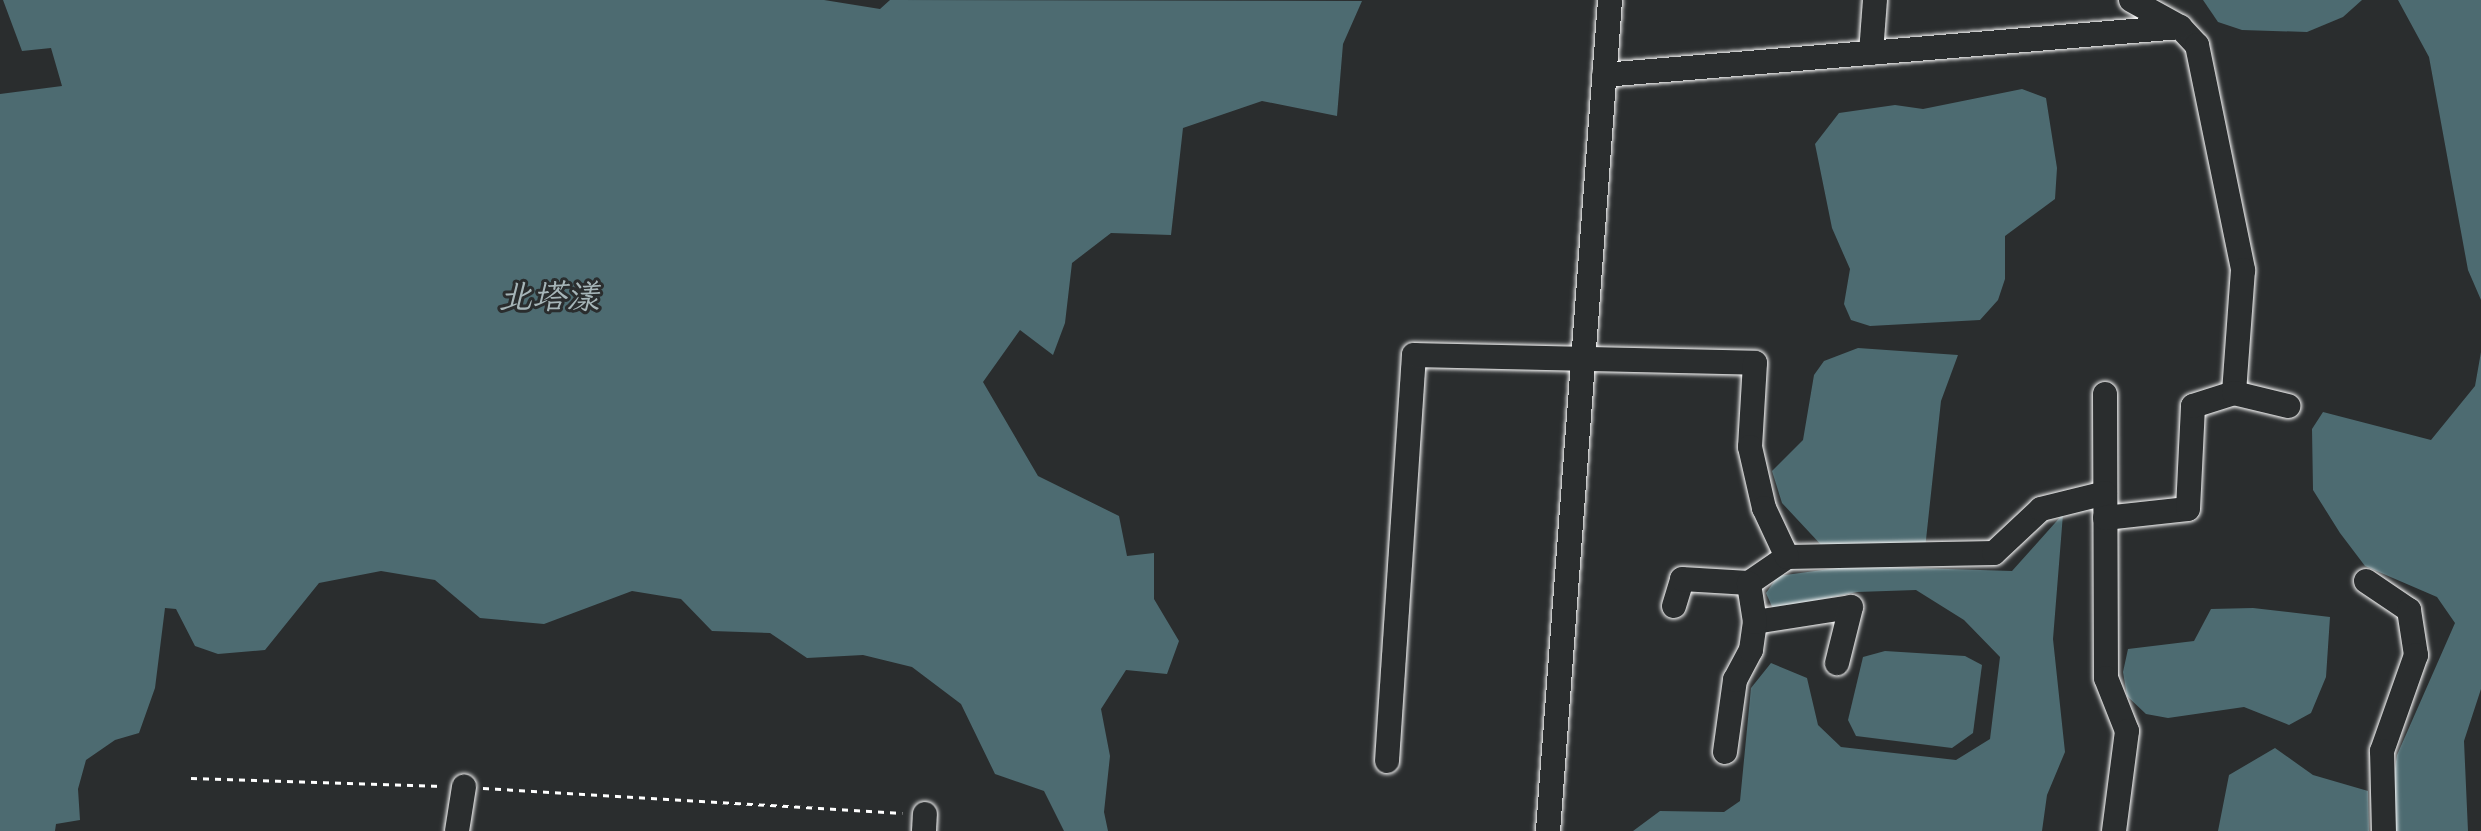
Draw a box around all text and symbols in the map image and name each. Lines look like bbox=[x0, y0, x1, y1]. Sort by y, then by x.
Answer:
water label: 北塔漾 bbox=[498, 281, 600, 321]

